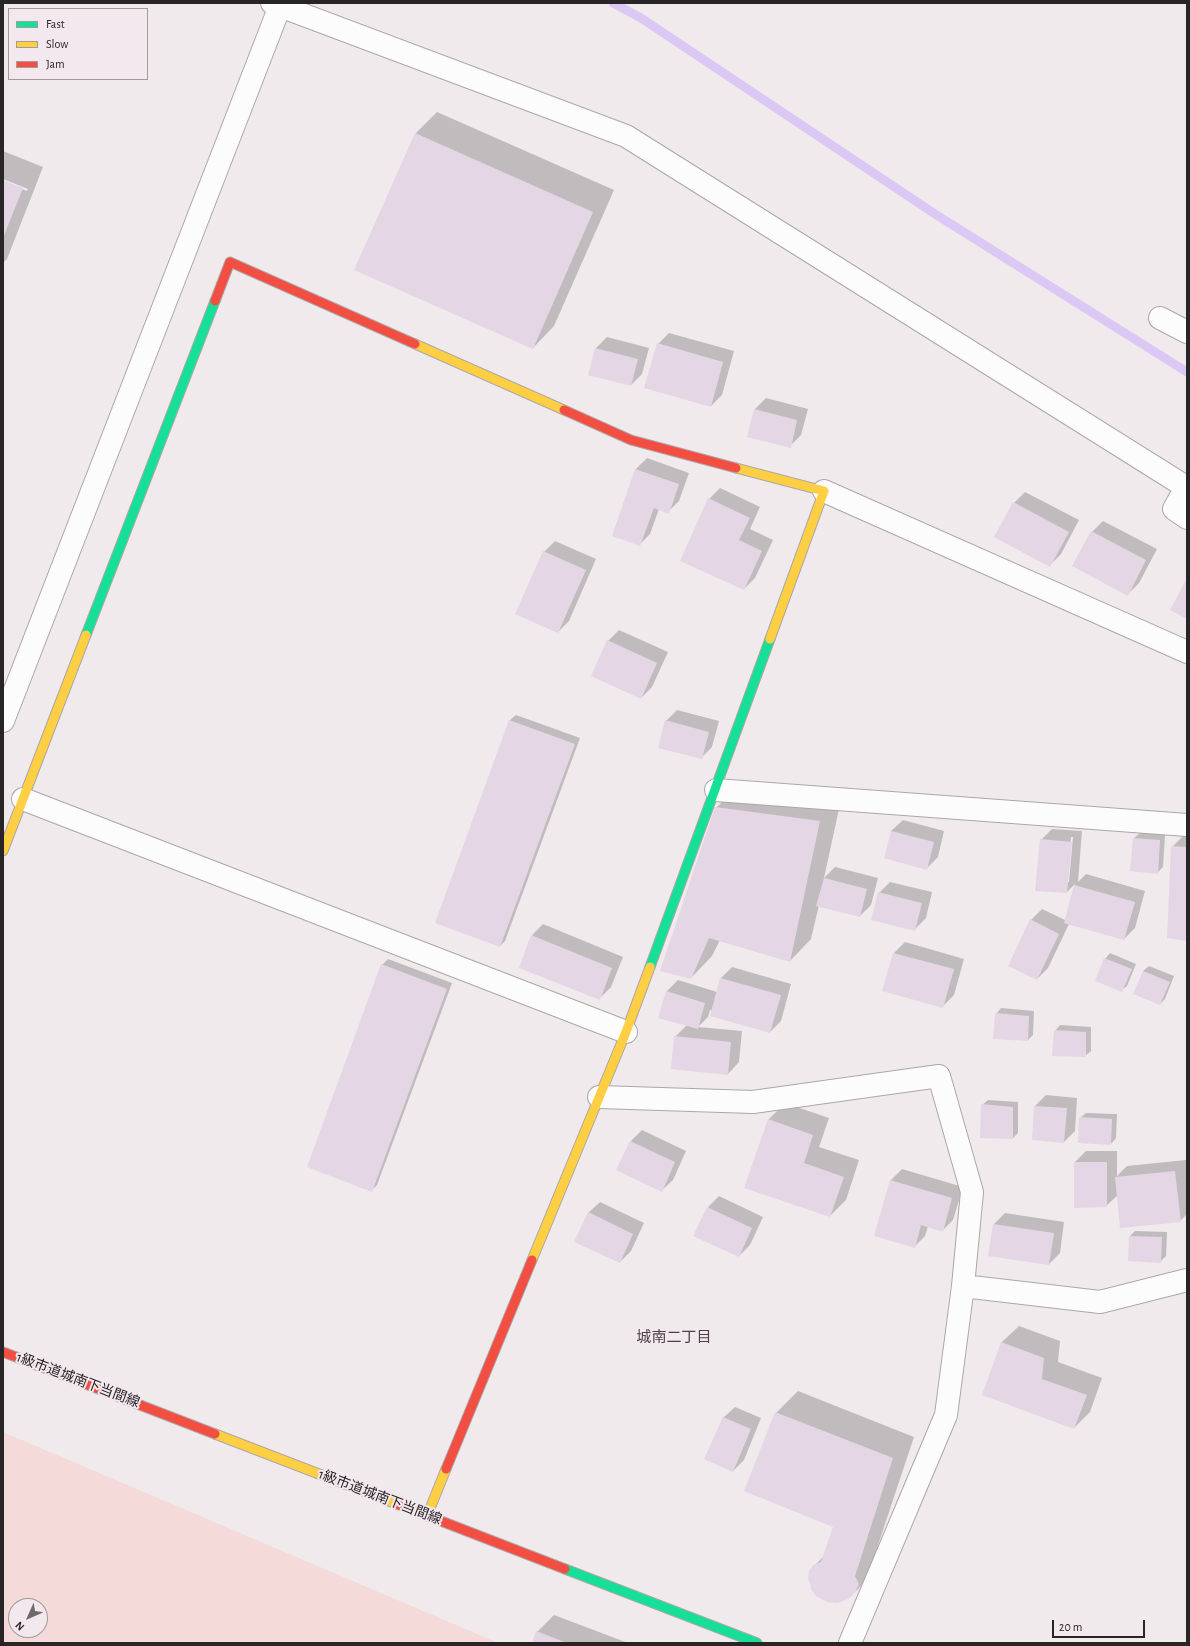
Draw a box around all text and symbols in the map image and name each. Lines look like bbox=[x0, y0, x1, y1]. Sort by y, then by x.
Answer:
legend bbox=[8, 8, 148, 80]
text: Fast bbox=[46, 18, 65, 30]
text: Slow bbox=[46, 38, 68, 50]
text: Jam bbox=[46, 58, 65, 70]
district label: 城南二丁目 bbox=[637, 1328, 711, 1346]
street label: 1級市道城南下当間線 bbox=[14, 1349, 142, 1411]
street label: 1級市道城南下当間線 bbox=[316, 1466, 444, 1528]
north arrow bbox=[8, 1598, 48, 1638]
scale bar bbox=[1054, 1612, 1147, 1638]
text: N bbox=[13, 1620, 26, 1633]
text: 20 m bbox=[1059, 1621, 1082, 1633]

